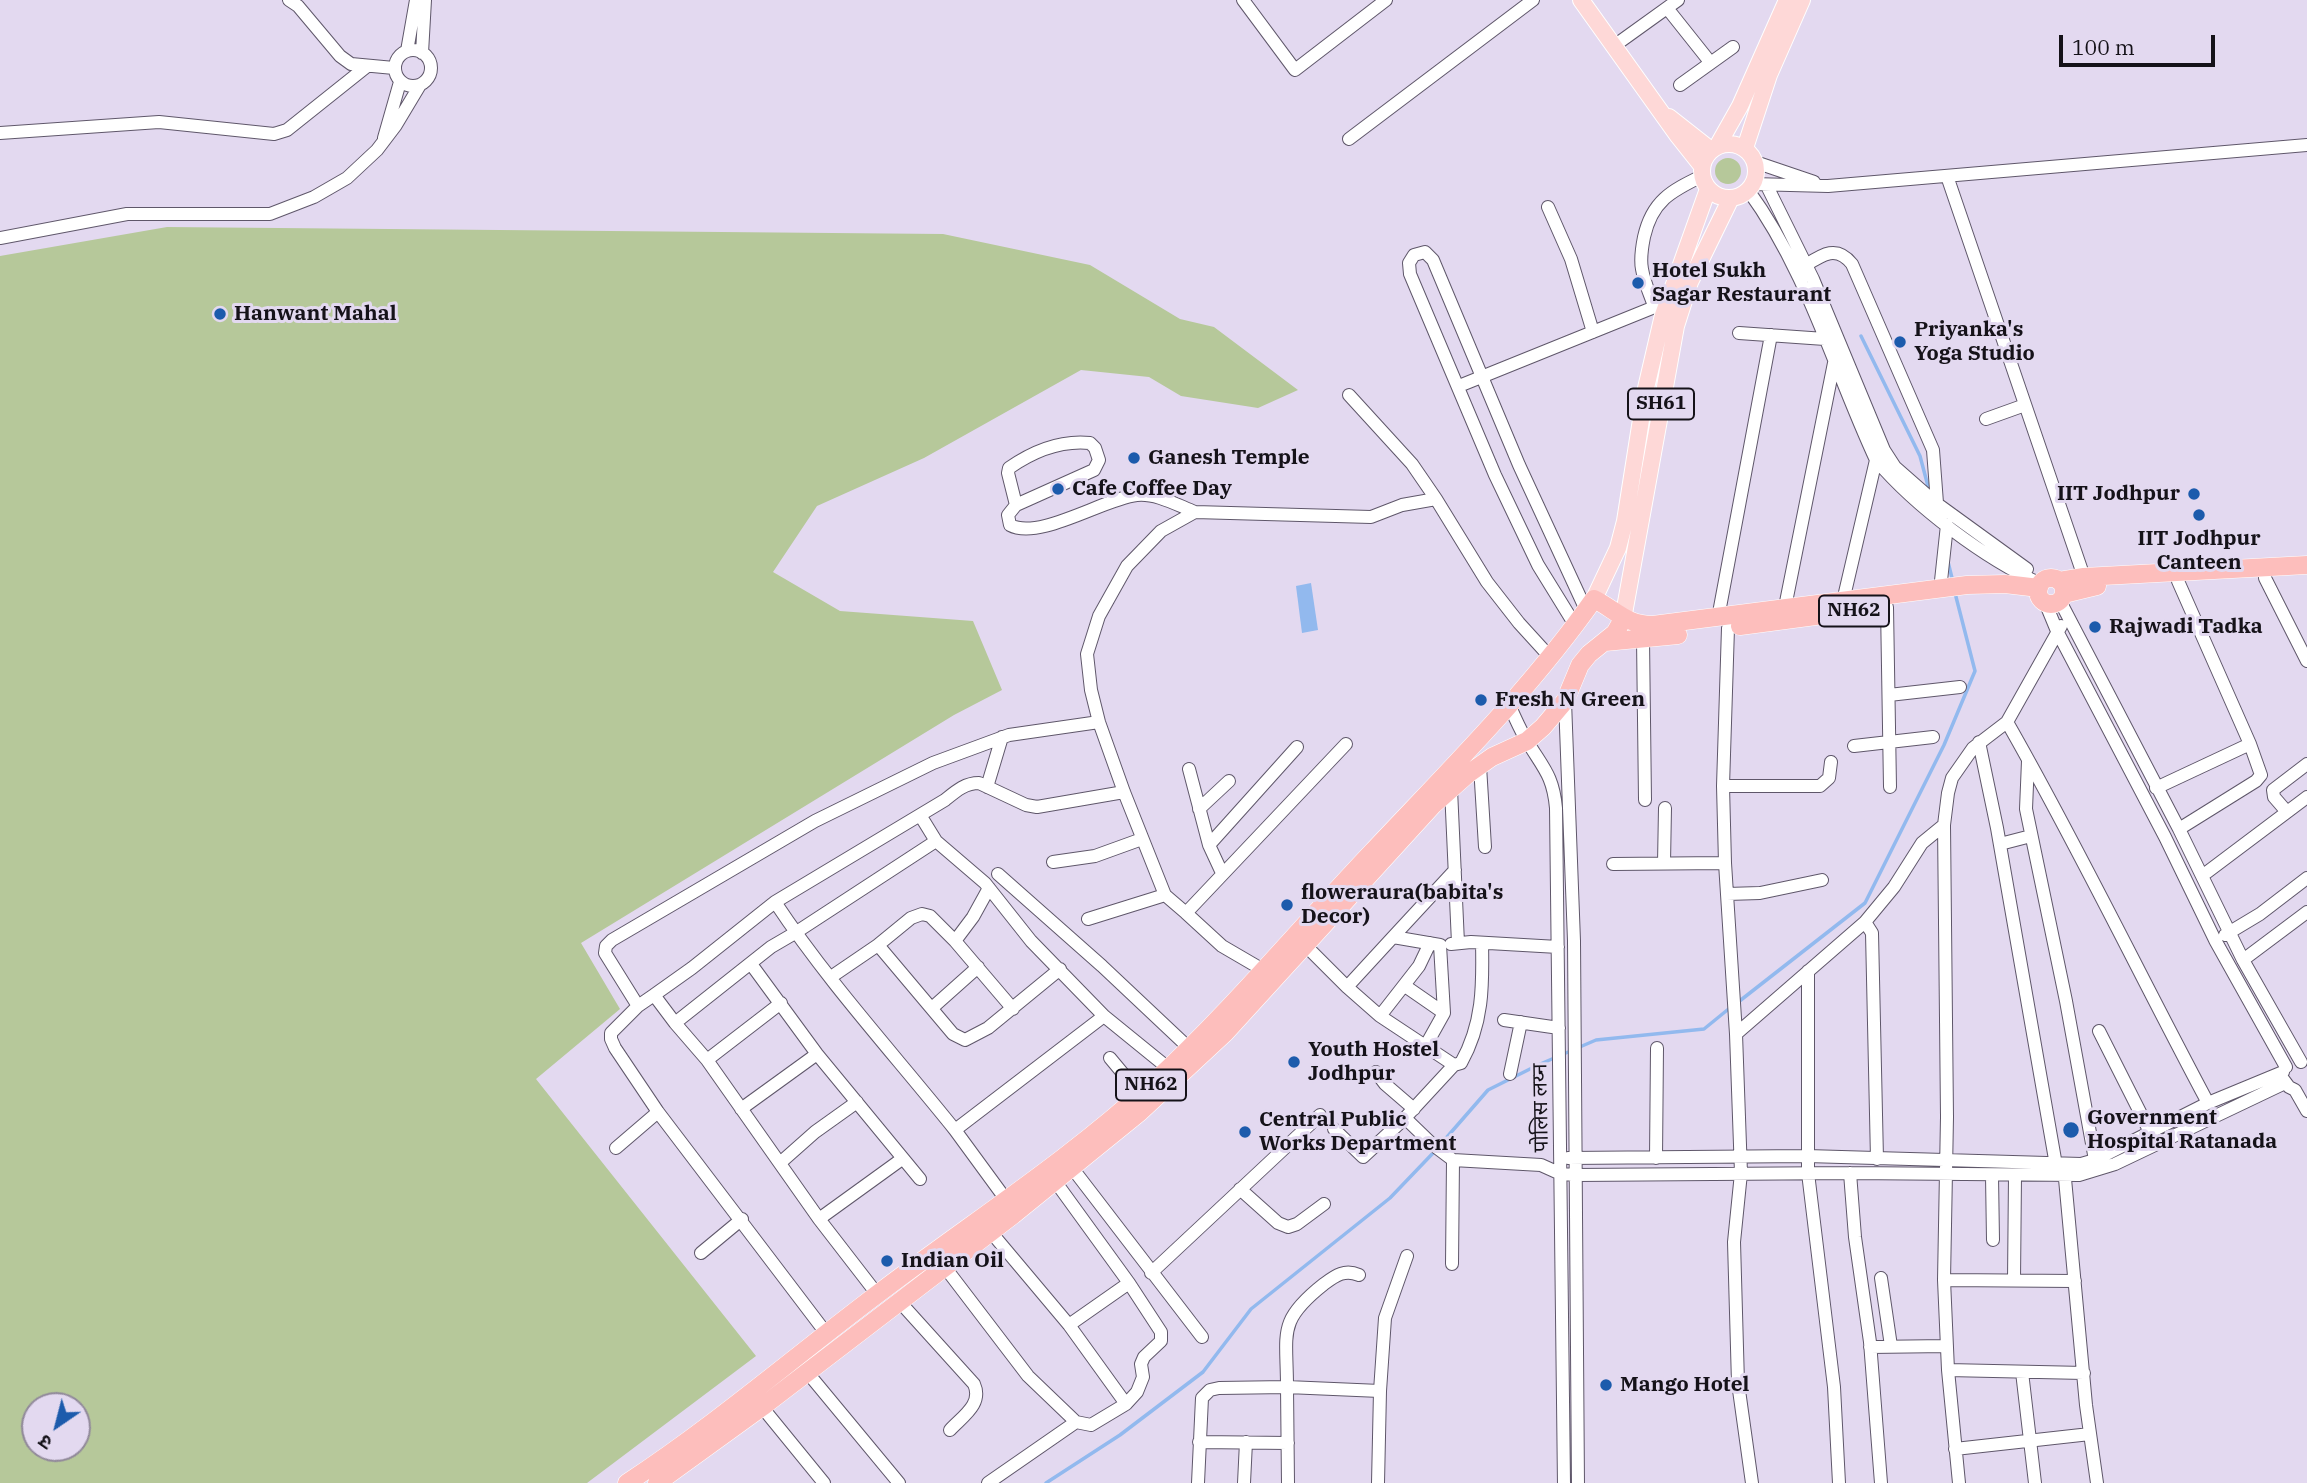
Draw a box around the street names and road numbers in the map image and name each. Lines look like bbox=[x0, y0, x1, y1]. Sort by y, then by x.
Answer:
road number: SH61 bbox=[1628, 388, 1694, 420]
road number: NH62 bbox=[1819, 596, 1889, 626]
street label: पोलिस लय्न bbox=[1528, 1063, 1554, 1153]
road number: NH62 bbox=[1116, 1070, 1186, 1100]

